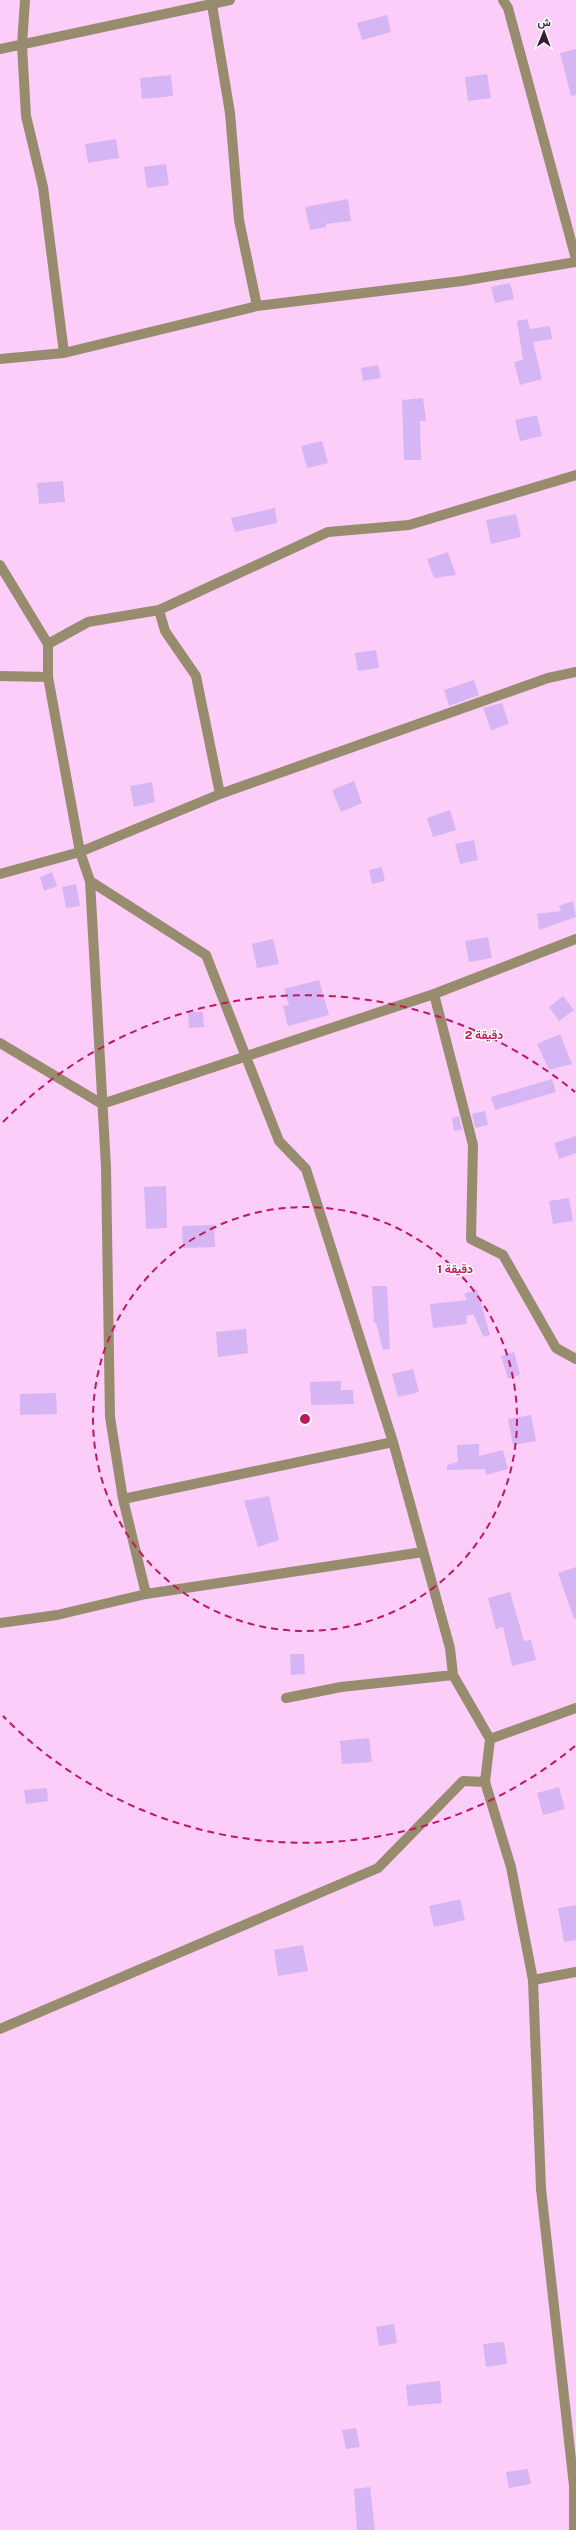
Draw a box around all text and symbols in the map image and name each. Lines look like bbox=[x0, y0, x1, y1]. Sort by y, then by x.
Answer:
north arrow bbox=[524, 12, 564, 52]
text: ش bbox=[537, 16, 551, 29]
text: 2 دقيقة bbox=[465, 1028, 503, 1042]
text: 1 دقيقة bbox=[437, 1262, 473, 1276]
centre of rings bbox=[298, 1412, 312, 1426]

